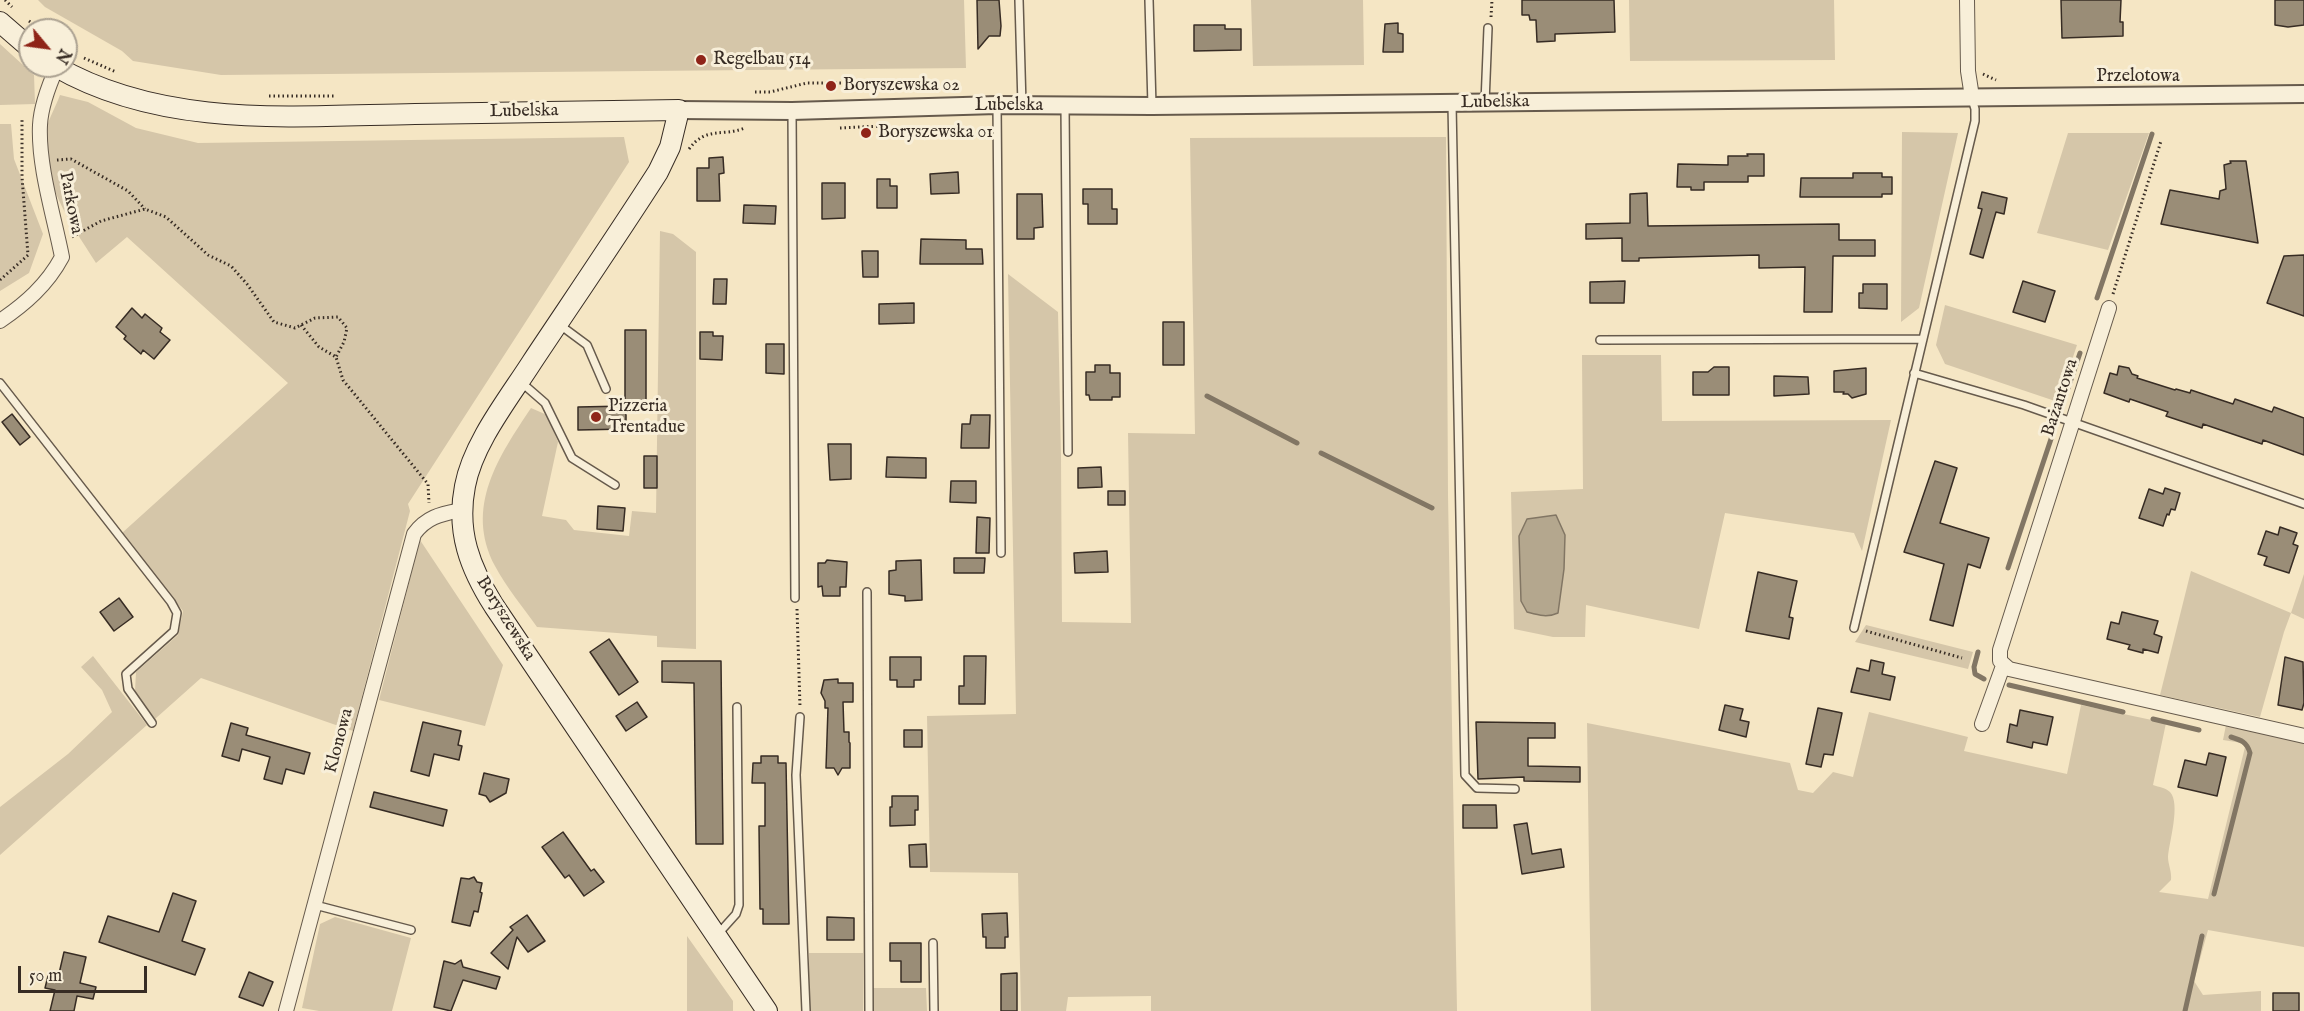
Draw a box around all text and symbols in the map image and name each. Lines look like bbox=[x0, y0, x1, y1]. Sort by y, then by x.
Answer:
north arrow bbox=[18, 18, 78, 78]
text: N bbox=[50, 45, 74, 67]
place label: Regelbau 514 bbox=[713, 49, 811, 71]
marker: Regelbau 514 bbox=[694, 53, 708, 67]
street label: Przelotowa bbox=[2096, 66, 2180, 88]
place label: Boryszewska 02 bbox=[843, 75, 960, 97]
marker: Boryszewska 02 bbox=[824, 79, 838, 93]
street label: Lubelska bbox=[1460, 92, 1530, 114]
street label: Lubelska bbox=[975, 95, 1043, 117]
street label: Lubelska bbox=[489, 101, 559, 123]
place label: Boryszewska 01 bbox=[878, 122, 993, 144]
marker: Boryszewska 01 bbox=[859, 126, 873, 140]
street label: Parkowa bbox=[53, 170, 87, 236]
street label: Bażantowa bbox=[2038, 356, 2084, 440]
place label: Pizzeria Trentadue bbox=[608, 396, 685, 438]
marker: Pizzeria Trentadue bbox=[589, 410, 603, 424]
street label: Boryszewska bbox=[471, 573, 539, 665]
street label: Klonowa bbox=[321, 706, 359, 776]
scale bar bbox=[21, 954, 150, 992]
text: 50 m bbox=[29, 965, 62, 988]

